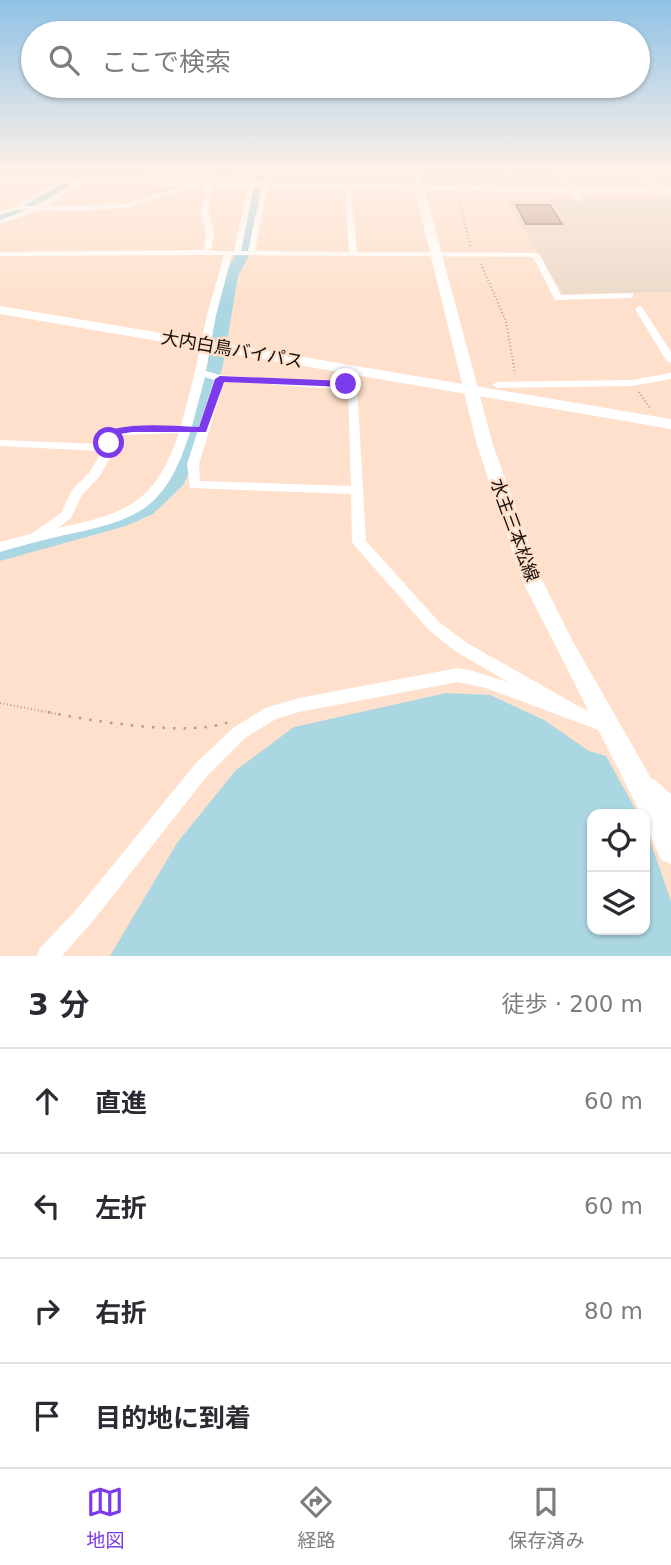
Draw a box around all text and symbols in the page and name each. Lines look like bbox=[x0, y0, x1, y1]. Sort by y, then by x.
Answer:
search box bbox=[21, 21, 650, 98]
icon: search bbox=[45, 41, 83, 79]
text: ここで検索 bbox=[101, 47, 231, 77]
street label: 大内白鳥バイパス bbox=[159, 326, 305, 372]
route end bbox=[330, 368, 361, 399]
route start bbox=[93, 427, 124, 458]
street label: 水主三本松線 bbox=[487, 476, 543, 584]
map controls bbox=[587, 809, 650, 935]
button: locate bbox=[587, 809, 650, 872]
button: layers bbox=[587, 872, 650, 935]
text: 3 分 bbox=[28, 987, 89, 1022]
text: 徒歩 · 200 m bbox=[501, 991, 643, 1017]
icon: ahead bbox=[28, 1082, 66, 1120]
text: 直進 bbox=[95, 1088, 147, 1118]
text: 60 m bbox=[584, 1088, 643, 1114]
icon: left bbox=[28, 1187, 66, 1225]
text: 左折 bbox=[95, 1193, 147, 1223]
text: 60 m bbox=[584, 1193, 643, 1219]
icon: right bbox=[28, 1292, 66, 1330]
text: 右折 bbox=[95, 1298, 147, 1328]
text: 80 m bbox=[584, 1298, 643, 1324]
icon: arrive bbox=[28, 1397, 66, 1435]
text: 目的地に到着 bbox=[95, 1403, 251, 1433]
tab: 地図 bbox=[86, 1483, 125, 1552]
tab: 経路 bbox=[297, 1483, 336, 1552]
tab: 保存済み bbox=[508, 1483, 585, 1552]

